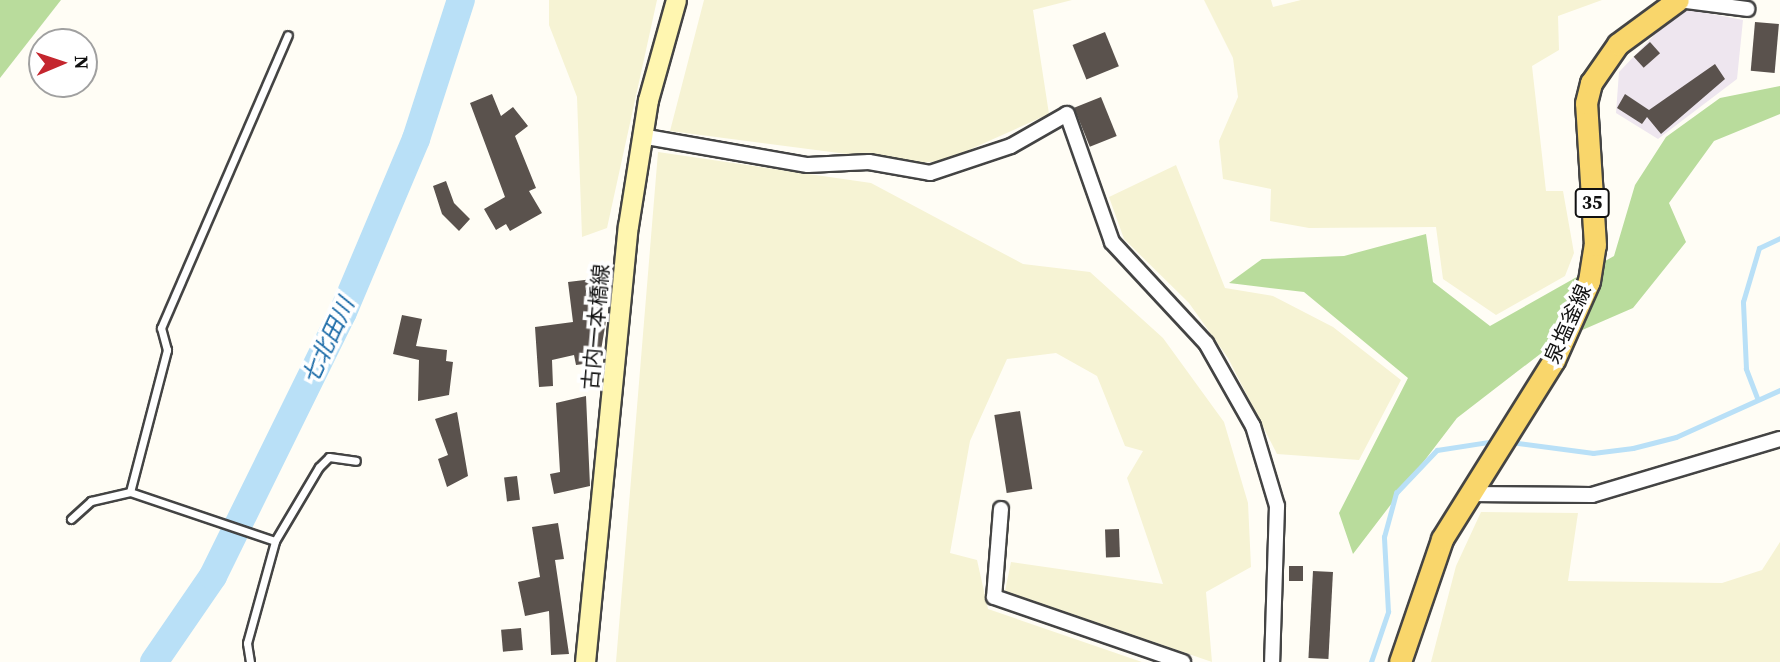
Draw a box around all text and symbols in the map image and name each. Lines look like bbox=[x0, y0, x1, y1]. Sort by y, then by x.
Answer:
north arrow bbox=[28, 28, 98, 98]
text: N bbox=[69, 55, 95, 70]
road number: 35 bbox=[1574, 188, 1610, 218]
street label: 古内一本橋線 bbox=[578, 263, 614, 391]
street label: 泉塩釜線 bbox=[1539, 281, 1597, 367]
water label: 七北田川 bbox=[296, 293, 360, 389]

